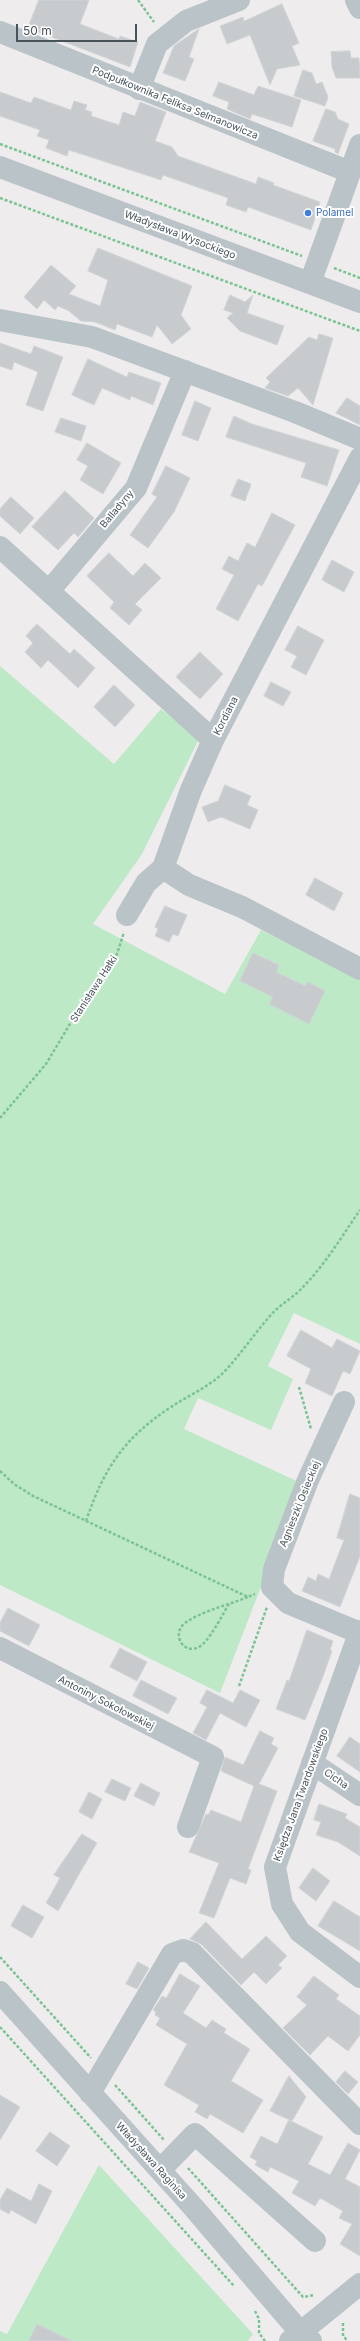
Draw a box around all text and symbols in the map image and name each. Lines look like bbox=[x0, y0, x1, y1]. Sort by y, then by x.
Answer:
scale bar bbox=[18, 16, 139, 42]
text: 50 m bbox=[23, 23, 52, 38]
street label: Podpułkownika Feliksa Selmanowicza bbox=[90, 64, 260, 142]
place label: Polamel bbox=[316, 207, 353, 219]
street label: Władysława Wysockiego bbox=[123, 208, 237, 262]
marker: Polamel bbox=[303, 208, 313, 218]
street label: Balladyny bbox=[98, 488, 136, 530]
street label: Kordiana bbox=[211, 695, 241, 737]
street label: Stanisława Hałki bbox=[68, 953, 120, 1025]
street label: Agnieszki Osieckiej bbox=[277, 1459, 323, 1549]
street label: Antoniny Sokołowskiej bbox=[56, 1674, 156, 1732]
street label: Księdza Jana Twardowskiego bbox=[271, 1727, 331, 1863]
street label: Cicha bbox=[321, 1766, 351, 1792]
street label: Władysława Raginisa bbox=[113, 2120, 189, 2202]

